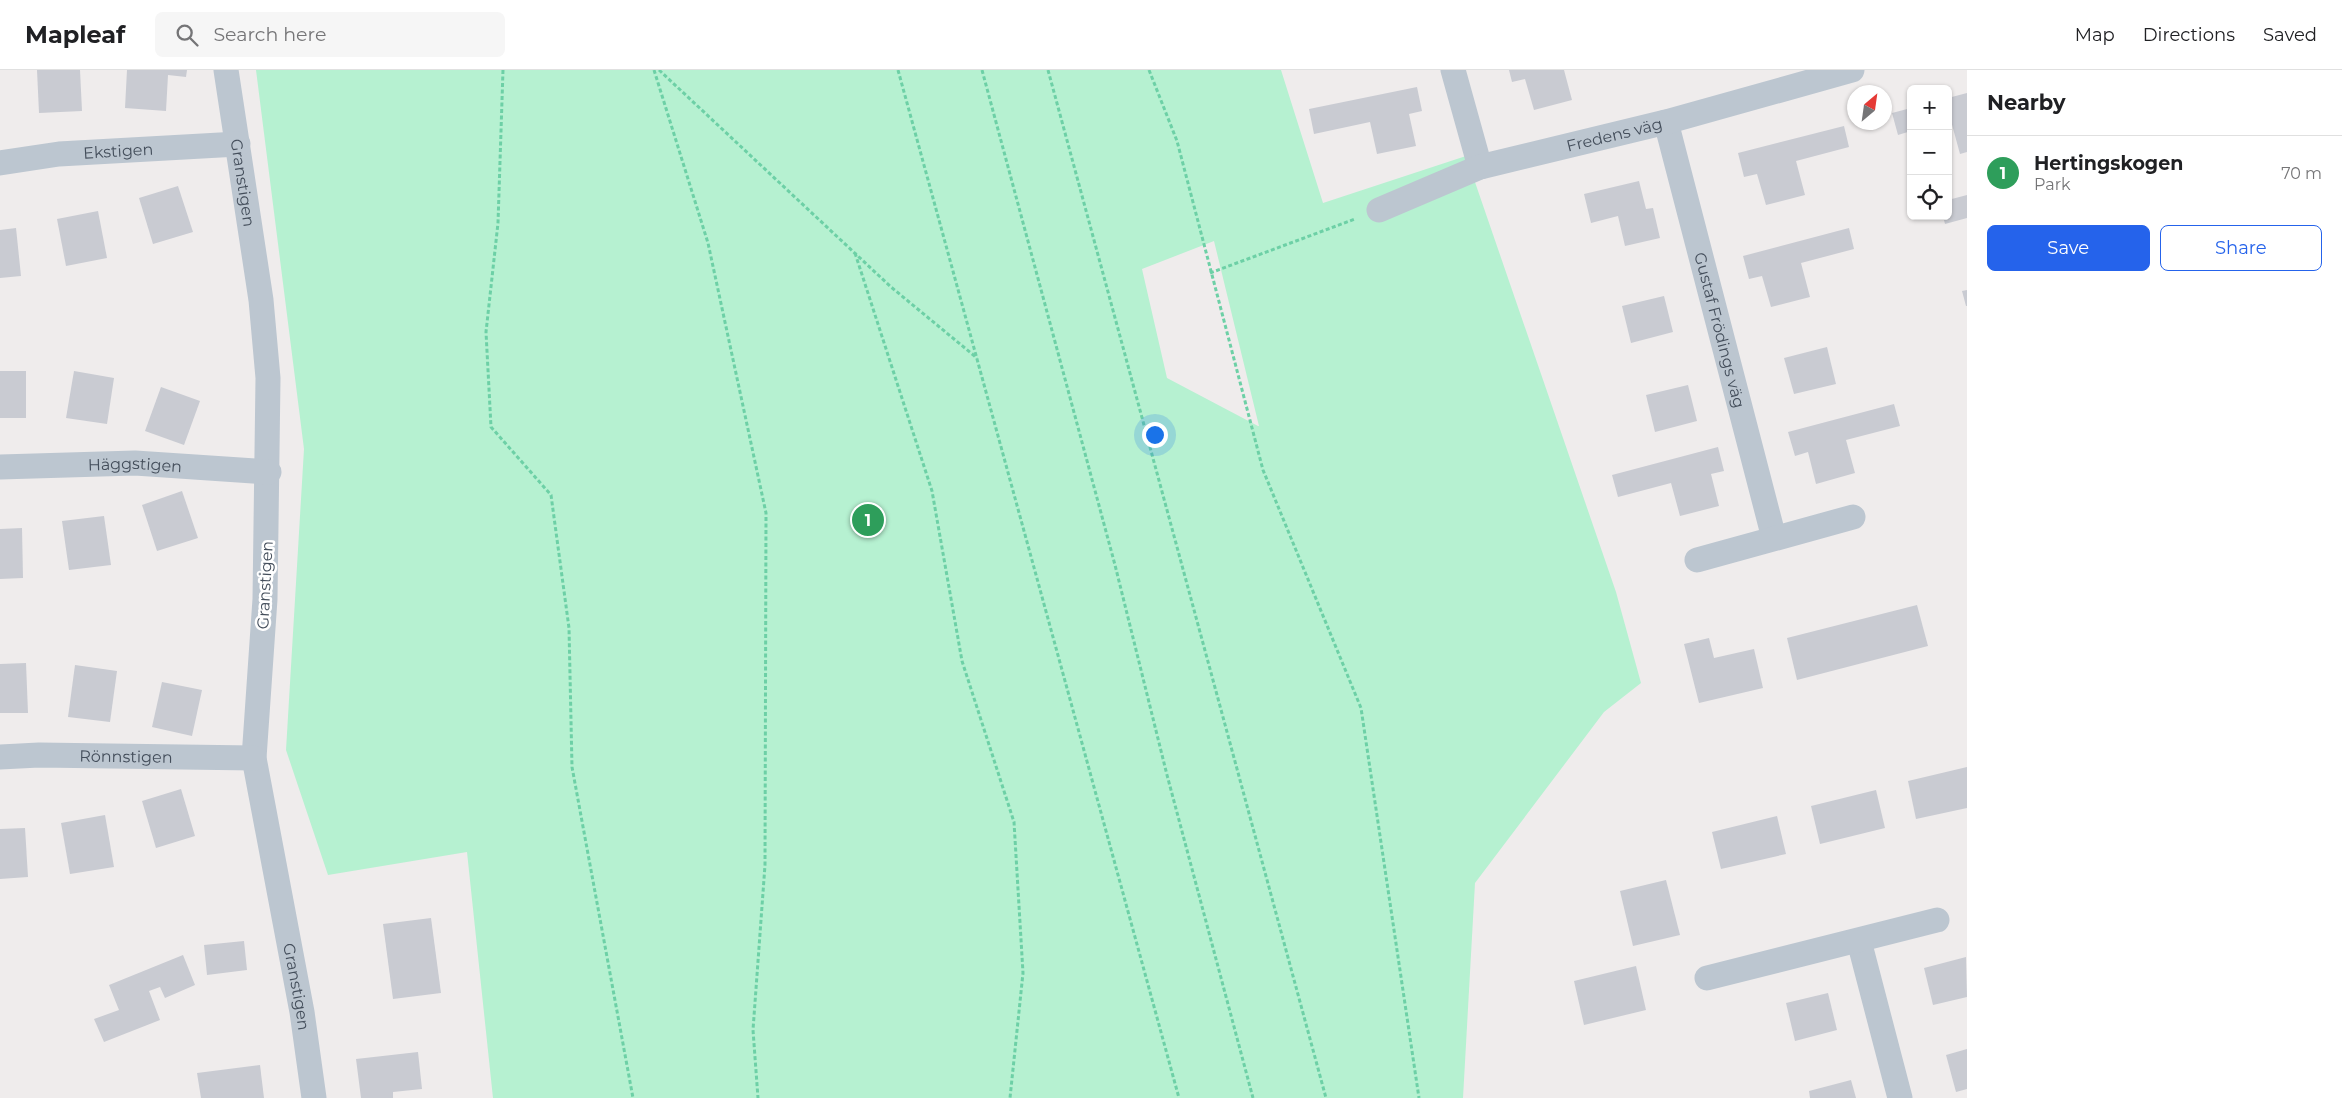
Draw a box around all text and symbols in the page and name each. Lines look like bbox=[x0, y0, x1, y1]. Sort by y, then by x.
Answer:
search box bbox=[155, 12, 505, 57]
text: Mapleaf bbox=[25, 20, 125, 49]
icon: search bbox=[173, 21, 201, 49]
text: Search here bbox=[213, 23, 326, 46]
text: Map bbox=[2075, 24, 2115, 46]
text: Directions bbox=[2143, 24, 2235, 46]
text: Saved bbox=[2263, 24, 2317, 46]
north arrow bbox=[1847, 85, 1892, 130]
map controls bbox=[1907, 85, 1952, 220]
button: + bbox=[1907, 85, 1952, 130]
text: Nearby bbox=[1987, 90, 2066, 115]
street label: Fredens väg bbox=[1564, 114, 1664, 155]
button: − bbox=[1907, 130, 1952, 175]
street label: Granstigen bbox=[227, 138, 259, 228]
street label: Ekstigen bbox=[83, 139, 154, 162]
text: Hertingskogen bbox=[2034, 152, 2183, 175]
text: 1 bbox=[2000, 164, 2006, 183]
text: 70 m bbox=[2281, 164, 2322, 183]
button: locate bbox=[1907, 175, 1952, 220]
text: Park bbox=[2034, 175, 2071, 194]
button: Save bbox=[1987, 225, 2150, 271]
button: Share bbox=[2160, 225, 2322, 271]
street label: Gustaf Frödings väg bbox=[1691, 250, 1749, 410]
your location bbox=[1142, 422, 1168, 448]
street label: Häggstigen bbox=[87, 453, 183, 476]
pin: 1 bbox=[852, 501, 884, 539]
street label: Granstigen bbox=[253, 540, 277, 630]
street label: Rönnstigen bbox=[79, 746, 173, 766]
street label: Granstigen bbox=[280, 941, 314, 1032]

